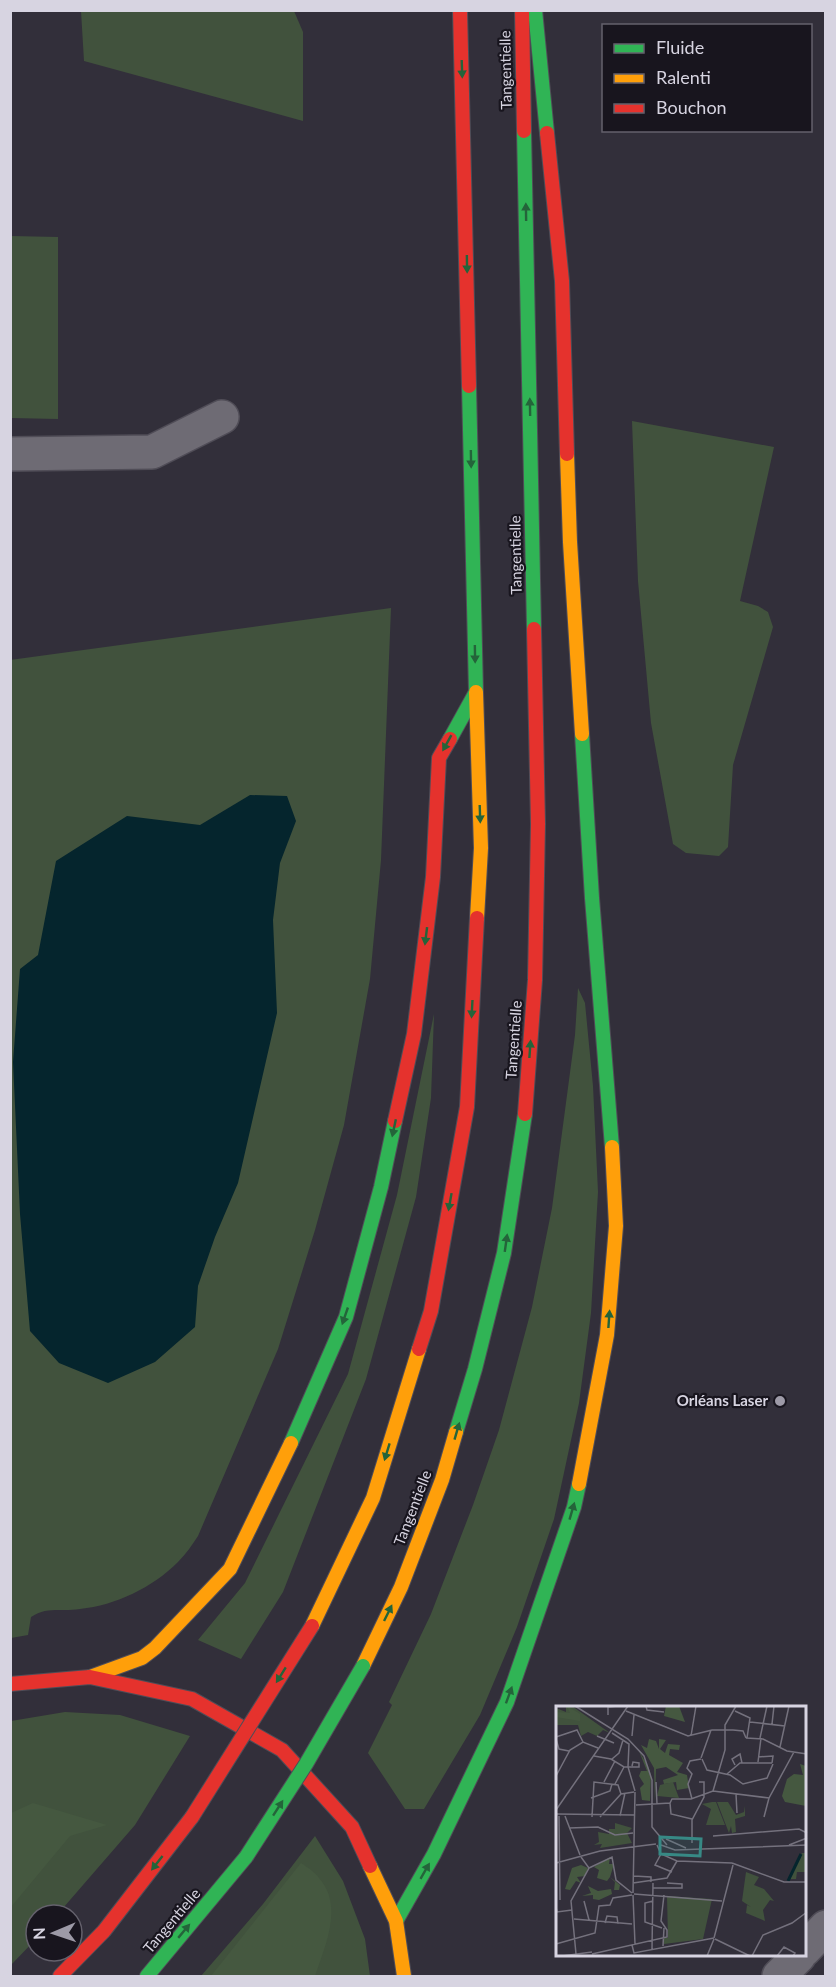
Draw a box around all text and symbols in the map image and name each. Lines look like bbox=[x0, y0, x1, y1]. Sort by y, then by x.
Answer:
legend bbox=[602, 24, 812, 132]
street label: Tangentielle bbox=[495, 30, 515, 110]
text: Fluide bbox=[656, 36, 704, 58]
one-way arrow bbox=[457, 59, 467, 78]
text: Ralenti bbox=[656, 66, 711, 88]
text: Bouchon bbox=[656, 96, 727, 118]
one-way arrow bbox=[521, 202, 530, 221]
one-way arrow bbox=[462, 254, 472, 273]
one-way arrow bbox=[525, 397, 534, 416]
one-way arrow bbox=[466, 449, 476, 468]
street label: Tangentielle bbox=[505, 515, 525, 595]
one-way arrow bbox=[470, 644, 480, 663]
one-way arrow bbox=[443, 735, 453, 752]
one-way arrow bbox=[475, 804, 484, 823]
one-way arrow bbox=[421, 926, 431, 945]
one-way arrow bbox=[468, 999, 477, 1018]
street label: Tangentielle bbox=[501, 1000, 525, 1080]
one-way arrow bbox=[525, 1040, 535, 1059]
one-way arrow bbox=[388, 1119, 398, 1137]
one-way arrow bbox=[446, 1193, 455, 1212]
one-way arrow bbox=[502, 1233, 511, 1252]
one-way arrow bbox=[339, 1308, 349, 1326]
one-way arrow bbox=[604, 1310, 613, 1329]
place label: Orléans Laser bbox=[677, 1391, 768, 1409]
marker: Orléans Laser bbox=[773, 1394, 787, 1408]
one-way arrow bbox=[453, 1422, 462, 1440]
one-way arrow bbox=[382, 1443, 391, 1461]
street label: Tangentielle bbox=[390, 1467, 435, 1548]
one-way arrow bbox=[568, 1502, 577, 1520]
one-way arrow bbox=[384, 1605, 393, 1622]
one-way arrow bbox=[275, 1667, 286, 1684]
one-way arrow bbox=[505, 1686, 515, 1704]
inset map bbox=[556, 1706, 806, 1957]
one-way arrow bbox=[272, 1800, 283, 1816]
one-way arrow bbox=[150, 1855, 163, 1871]
one-way arrow bbox=[419, 1863, 430, 1879]
street label: Tangentielle bbox=[139, 1884, 204, 1956]
north arrow bbox=[24, 1903, 84, 1963]
one-way arrow bbox=[178, 1924, 190, 1939]
text: N bbox=[29, 1927, 48, 1940]

